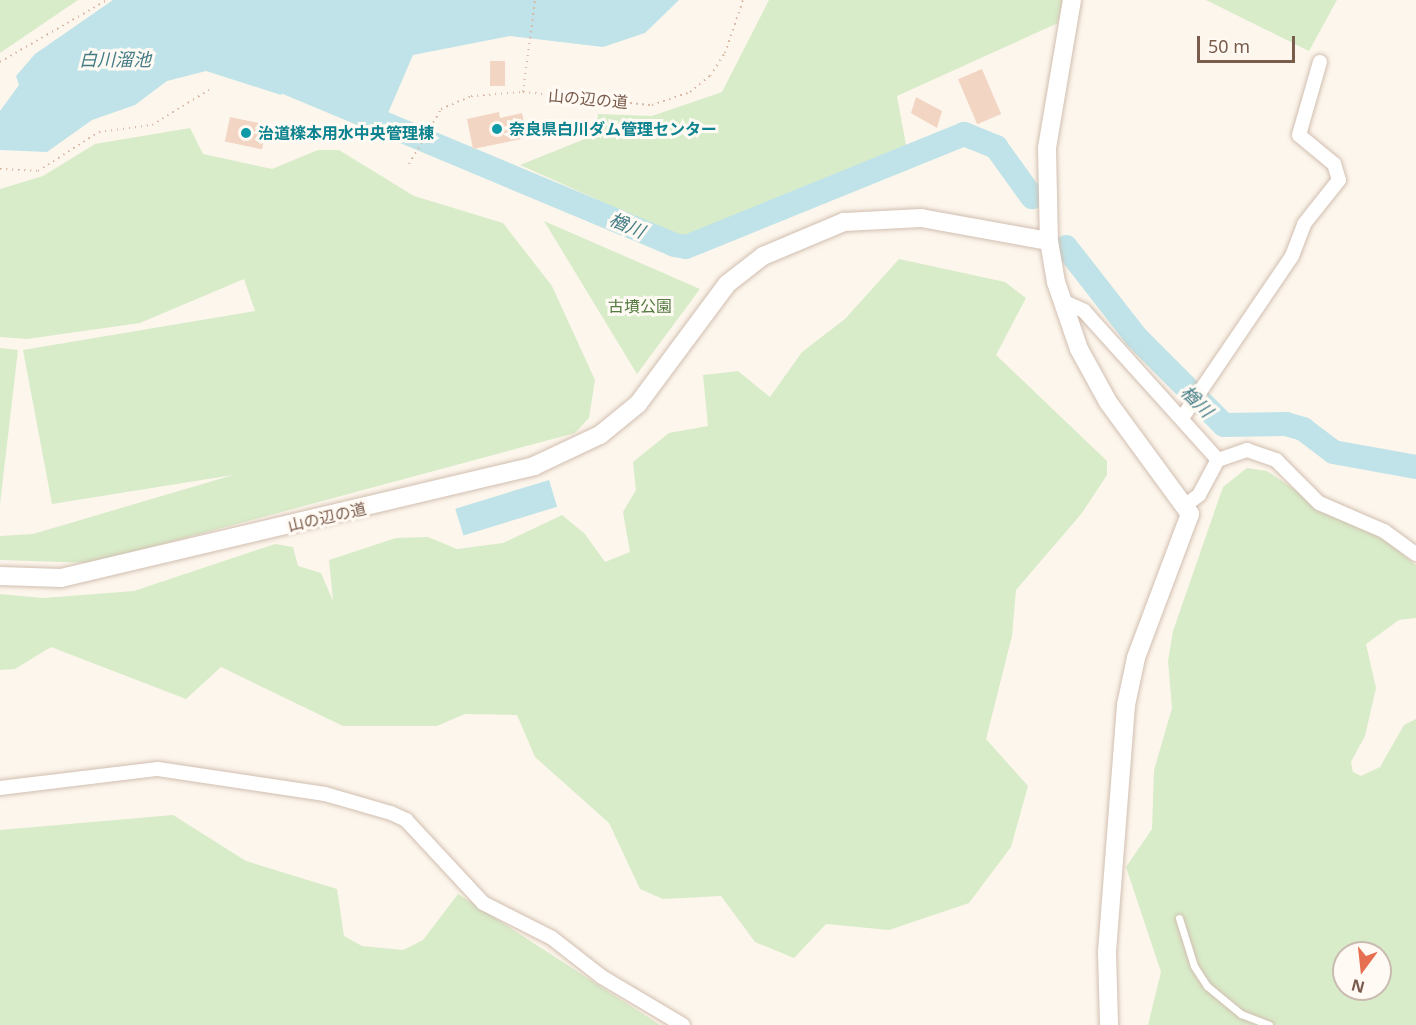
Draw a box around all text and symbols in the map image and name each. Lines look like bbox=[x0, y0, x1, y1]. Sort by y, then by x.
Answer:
scale bar bbox=[1200, 24, 1298, 62]
text: 50 m bbox=[1208, 34, 1250, 58]
water label: 白川溜池 bbox=[79, 48, 151, 70]
street label: 山の辺の道 bbox=[547, 86, 629, 112]
place label: 奈良県白川ダム管理センター bbox=[509, 119, 717, 139]
marker: 奈良県白川ダム管理センター bbox=[490, 122, 504, 136]
place label: 治道檪本用水中央管理棟 bbox=[258, 123, 434, 143]
marker: 治道檪本用水中央管理棟 bbox=[239, 126, 253, 140]
water label: 楢川 bbox=[606, 208, 648, 242]
park label: 古墳公園 bbox=[608, 296, 672, 316]
water label: 楢川 bbox=[1177, 381, 1217, 421]
street label: 山の辺の道 bbox=[286, 499, 368, 535]
north arrow bbox=[1332, 941, 1392, 1001]
text: N bbox=[1349, 974, 1367, 999]

